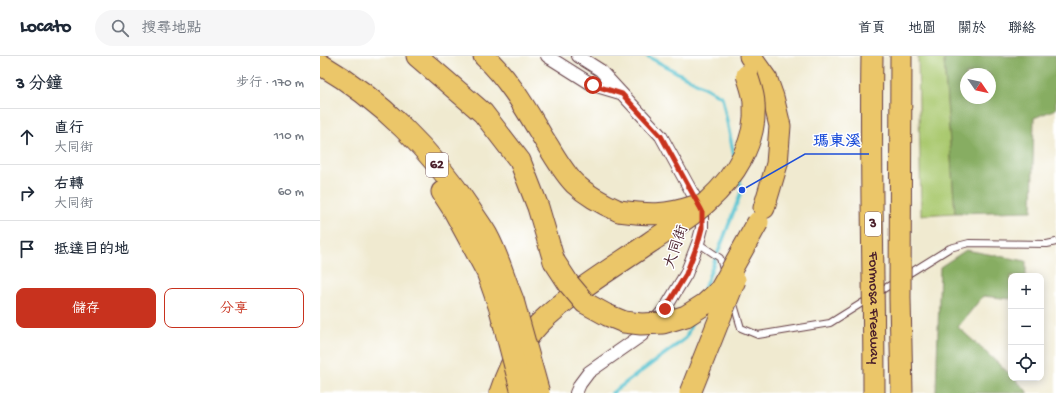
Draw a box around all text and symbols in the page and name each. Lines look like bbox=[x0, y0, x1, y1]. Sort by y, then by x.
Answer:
search box bbox=[95, 10, 375, 46]
text: Locato bbox=[20, 16, 71, 39]
icon: search bbox=[109, 17, 131, 39]
text: 搜尋地點 bbox=[141, 20, 201, 38]
text: 首頁 bbox=[858, 21, 886, 38]
text: 地圖 bbox=[908, 21, 936, 38]
text: 關於 bbox=[958, 21, 986, 38]
text: 聯絡 bbox=[1008, 21, 1036, 38]
north arrow bbox=[960, 68, 996, 104]
text: 3 分鐘 bbox=[16, 75, 63, 95]
text: 步行 · 170 m bbox=[236, 76, 304, 91]
route start bbox=[584, 76, 602, 94]
text: 直行 bbox=[54, 120, 84, 138]
icon: ahead bbox=[16, 126, 38, 148]
callout: 瑪東溪 bbox=[805, 126, 869, 154]
text: 110 m bbox=[274, 129, 304, 144]
text: 瑪東溪 bbox=[813, 132, 861, 153]
text: 大同街 bbox=[54, 141, 93, 156]
road number: 62 bbox=[426, 153, 448, 177]
text: 右轉 bbox=[54, 176, 84, 194]
icon: right bbox=[16, 182, 38, 204]
text: 60 m bbox=[278, 185, 304, 200]
text: 大同街 bbox=[54, 197, 93, 212]
road number: 3 bbox=[865, 212, 881, 236]
street label: 大同街 bbox=[661, 223, 693, 271]
icon: arrive bbox=[16, 238, 38, 260]
text: 抵達目的地 bbox=[54, 241, 129, 259]
street label: Formosa Freeway bbox=[864, 251, 883, 365]
map controls bbox=[1008, 273, 1044, 381]
button: + bbox=[1008, 273, 1044, 309]
button: 儲存 bbox=[16, 288, 156, 328]
button: 分享 bbox=[164, 288, 304, 328]
route end bbox=[656, 300, 674, 318]
button: − bbox=[1008, 309, 1044, 345]
button: locate bbox=[1008, 345, 1044, 381]

